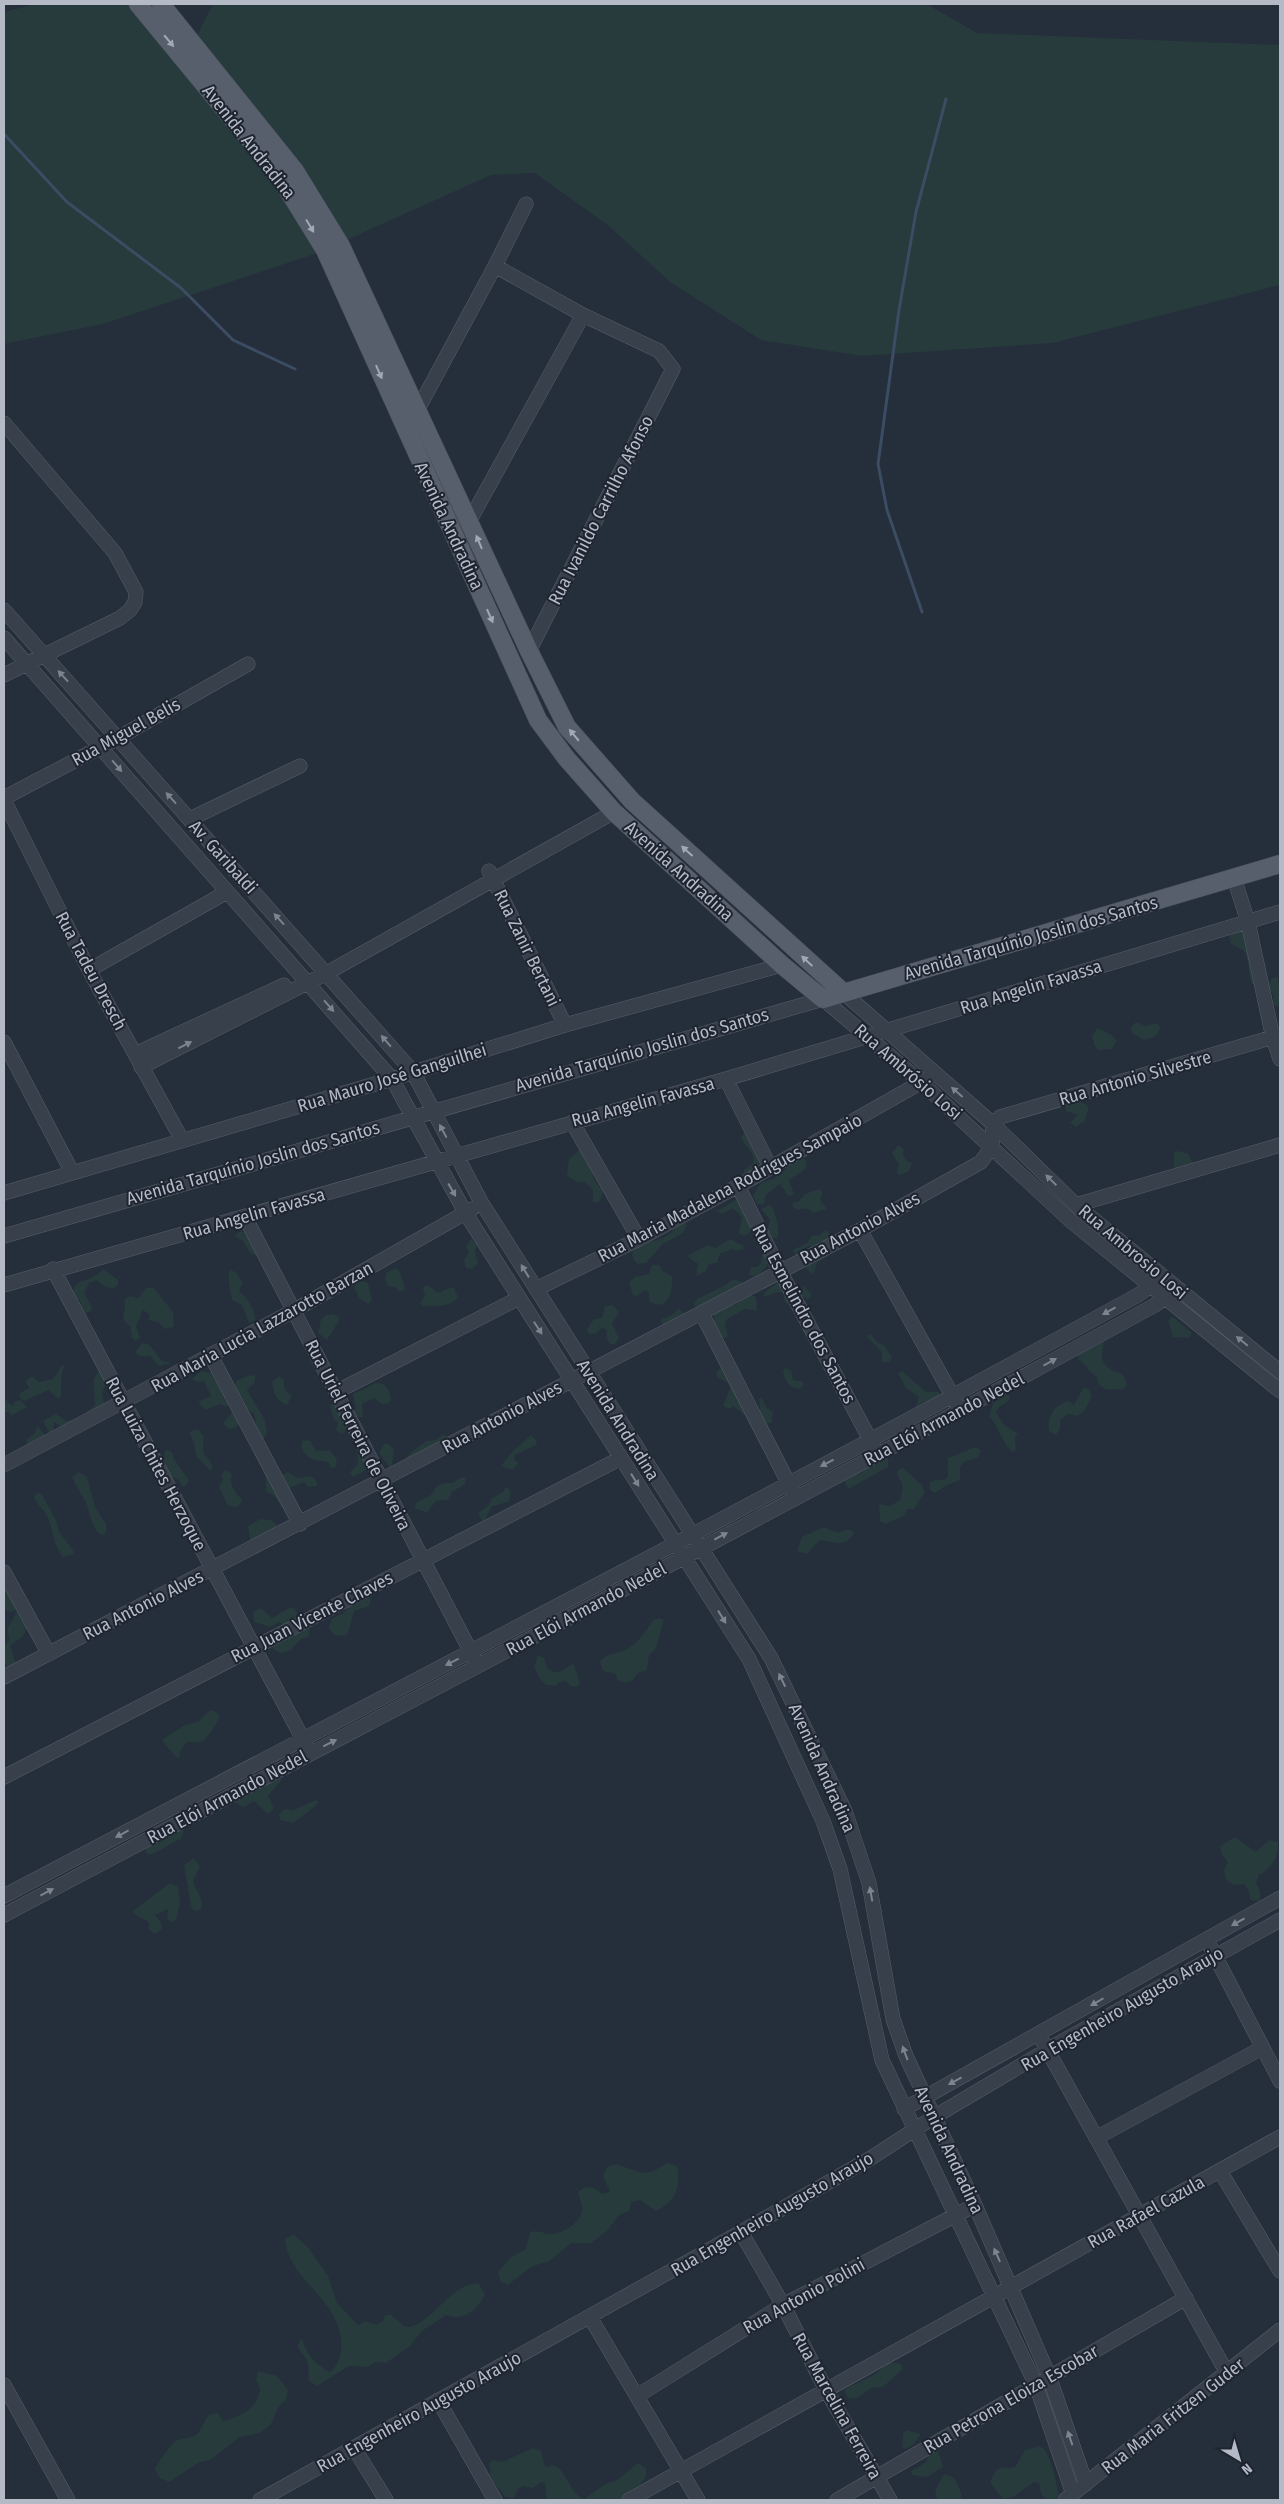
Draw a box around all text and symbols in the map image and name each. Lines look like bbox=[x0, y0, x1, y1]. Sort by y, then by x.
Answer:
one-way arrow bbox=[163, 35, 174, 48]
street label: Avenida Andradina bbox=[198, 81, 300, 204]
one-way arrow bbox=[305, 219, 314, 232]
one-way arrow bbox=[376, 365, 384, 379]
street label: Rua Ivanildo Carrilho Afonso bbox=[544, 412, 658, 608]
street label: Avenida Andradina bbox=[410, 459, 488, 594]
one-way arrow bbox=[475, 535, 483, 549]
one-way arrow bbox=[487, 609, 495, 623]
one-way arrow bbox=[57, 671, 69, 683]
street label: Rua Miguel Belis bbox=[68, 693, 184, 771]
one-way arrow bbox=[568, 729, 579, 742]
one-way arrow bbox=[111, 760, 123, 772]
one-way arrow bbox=[165, 792, 177, 804]
street label: Av. Garibaldi bbox=[184, 816, 262, 898]
street label: Avenida Andradina bbox=[620, 816, 738, 926]
one-way arrow bbox=[681, 845, 693, 857]
street label: Rua Zanir Bertani bbox=[489, 886, 565, 1010]
street label: Avenida Tarquínio Joslin dos Santos bbox=[902, 891, 1160, 985]
street label: Rua Tadeu Dresch bbox=[51, 908, 131, 1034]
one-way arrow bbox=[273, 914, 285, 926]
one-way arrow bbox=[801, 955, 813, 967]
street label: Rua Angelin Favassa bbox=[957, 955, 1105, 1019]
one-way arrow bbox=[323, 1000, 334, 1013]
street label: Avenida Tarquínio Joslin dos Santos bbox=[513, 1003, 771, 1097]
street label: Rua Ambrósio Losi bbox=[850, 1019, 966, 1125]
one-way arrow bbox=[380, 1036, 392, 1048]
street label: Rua Mauro José Ganguilhei bbox=[295, 1039, 489, 1117]
one-way arrow bbox=[178, 1041, 192, 1049]
street label: Rua Antonio Silvestre bbox=[1056, 1046, 1214, 1110]
street label: Rua Angelin Favassa bbox=[569, 1072, 717, 1132]
one-way arrow bbox=[951, 1086, 963, 1098]
street label: Rua Maria Madalena Rodrigues Sampaio bbox=[594, 1109, 866, 1267]
street label: Avenida Tarquínio Joslin dos Santos bbox=[124, 1116, 382, 1210]
one-way arrow bbox=[439, 1124, 447, 1138]
one-way arrow bbox=[1045, 1174, 1057, 1186]
street label: Rua Angelin Favassa bbox=[180, 1183, 328, 1245]
one-way arrow bbox=[447, 1184, 456, 1197]
street label: Rua Antonio Alves bbox=[796, 1187, 924, 1269]
street label: Rua Ambrosio Losi bbox=[1074, 1200, 1192, 1304]
street label: Rua Esmelindro dos Santos bbox=[747, 1221, 861, 1408]
street label: Rua Maria Lucia Lazzarotto Barzan bbox=[147, 1257, 377, 1397]
one-way arrow bbox=[520, 1265, 529, 1278]
one-way arrow bbox=[1102, 1307, 1116, 1315]
one-way arrow bbox=[534, 1321, 543, 1334]
one-way arrow bbox=[1236, 1335, 1249, 1346]
street label: Rua Uriel Ferreira de Oliveira bbox=[300, 1336, 416, 1534]
street label: Avenida Andradina bbox=[572, 1355, 664, 1485]
one-way arrow bbox=[1043, 1358, 1058, 1366]
street label: Rua Elói Armando Nedel bbox=[860, 1367, 1028, 1470]
street label: Rua Luiza Chites Herzoque bbox=[101, 1373, 211, 1555]
street label: Rua Antonio Alves bbox=[438, 1376, 566, 1458]
one-way arrow bbox=[820, 1459, 835, 1467]
one-way arrow bbox=[630, 1473, 640, 1486]
one-way arrow bbox=[714, 1532, 729, 1540]
street label: Rua Elói Armando Nedel bbox=[502, 1557, 670, 1660]
street label: Rua Antonio Alves bbox=[79, 1565, 207, 1645]
street label: Rua Juan Vicente Chaves bbox=[227, 1566, 397, 1667]
one-way arrow bbox=[718, 1610, 727, 1623]
one-way arrow bbox=[445, 1658, 459, 1666]
one-way arrow bbox=[778, 1673, 786, 1687]
street label: Avenida Andradina bbox=[784, 1700, 860, 1836]
one-way arrow bbox=[323, 1739, 337, 1747]
street label: Rua Elói Armando Nedel bbox=[143, 1745, 311, 1848]
one-way arrow bbox=[114, 1830, 129, 1838]
one-way arrow bbox=[866, 1886, 874, 1902]
one-way arrow bbox=[40, 1888, 54, 1896]
one-way arrow bbox=[1230, 1918, 1245, 1926]
street label: Rua Engenheiro Augusto Araujo bbox=[1017, 1942, 1227, 2076]
one-way arrow bbox=[1090, 1998, 1103, 2007]
one-way arrow bbox=[901, 2045, 909, 2060]
one-way arrow bbox=[947, 2077, 962, 2085]
street label: Avenida Andradina bbox=[910, 2083, 988, 2218]
street label: Rua Engenheiro Augusto Araujo bbox=[667, 2147, 877, 2281]
street label: Rua Rafael Cazula bbox=[1084, 2171, 1208, 2253]
one-way arrow bbox=[992, 2248, 1000, 2262]
street label: Rua Antonio Polini bbox=[739, 2253, 869, 2339]
street label: Rua Marcelina Ferreira bbox=[788, 2329, 886, 2483]
street label: Rua Petrona Eloiza Escobar bbox=[920, 2340, 1103, 2458]
street label: Rua Engenheiro Augusto Araujo bbox=[313, 2347, 525, 2477]
street label: Rua Maria Fritzen Guder bbox=[1097, 2353, 1250, 2479]
one-way arrow bbox=[1066, 2430, 1074, 2445]
north arrow bbox=[1214, 2434, 1264, 2484]
text: N bbox=[1238, 2460, 1255, 2478]

